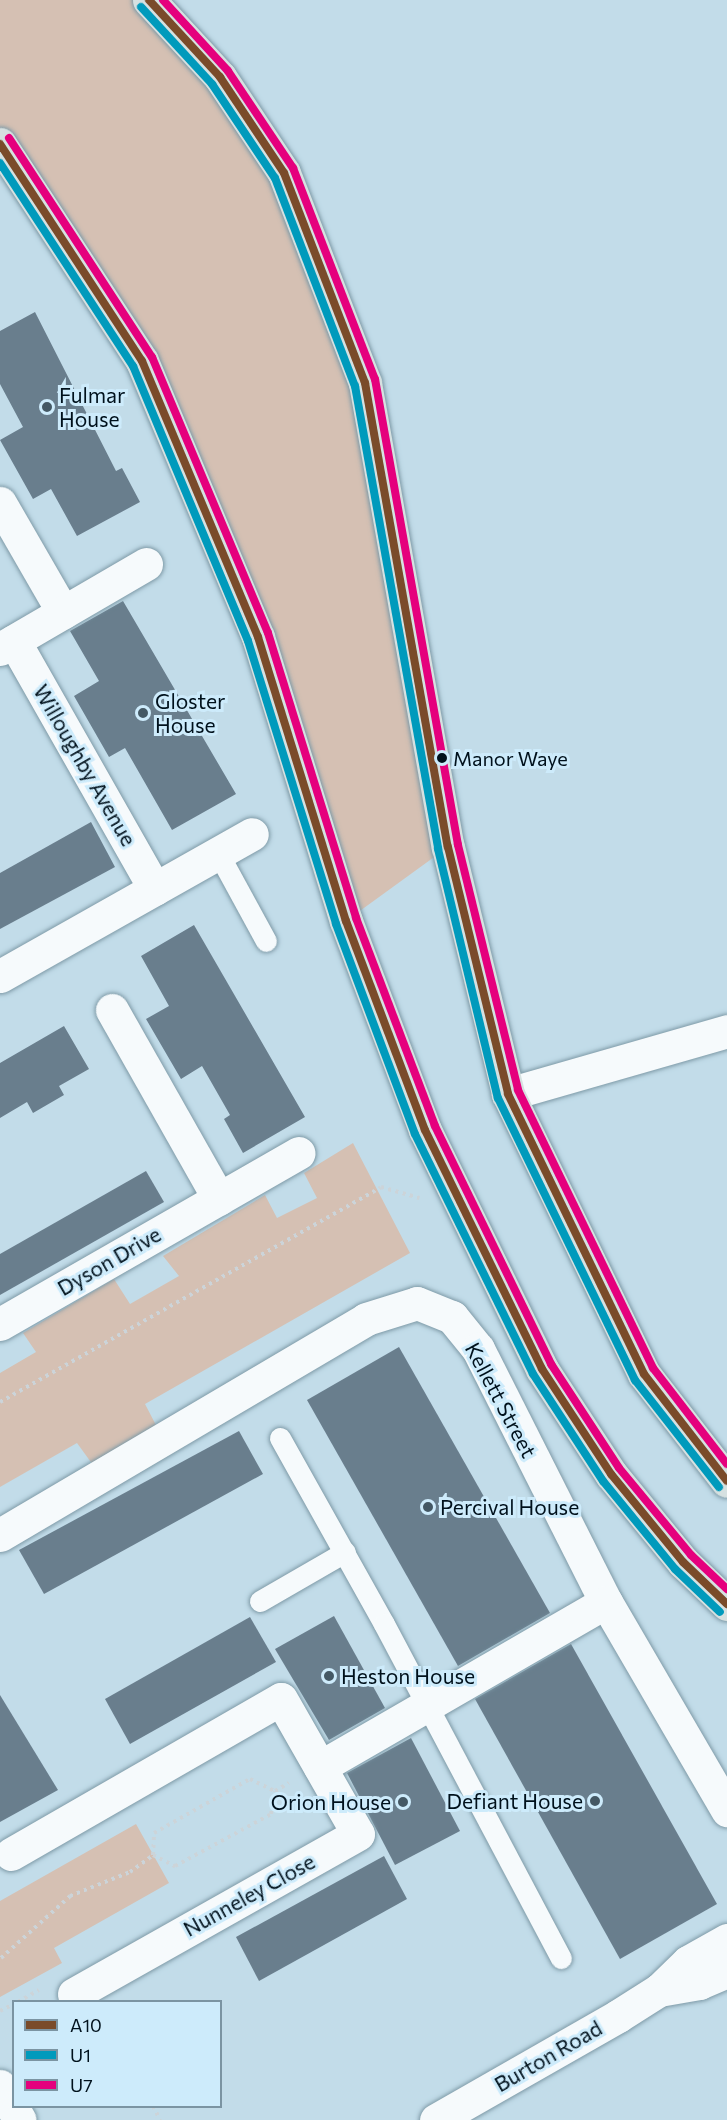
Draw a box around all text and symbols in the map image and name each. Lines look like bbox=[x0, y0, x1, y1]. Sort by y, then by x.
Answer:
place label: Fulmar House bbox=[59, 382, 125, 432]
marker: Fulmar House bbox=[40, 400, 54, 414]
street label: Willoughby Avenue bbox=[29, 680, 141, 850]
place label: Gloster House bbox=[155, 688, 225, 738]
marker: Gloster House bbox=[136, 706, 150, 720]
place label: Manor Waye bbox=[453, 746, 568, 770]
marker: Manor Waye bbox=[436, 752, 448, 764]
street label: Dyson Drive bbox=[53, 1221, 165, 1301]
street label: Kellett Street bbox=[460, 1338, 542, 1462]
place label: Percival House bbox=[440, 1494, 579, 1520]
marker: Percival House bbox=[421, 1500, 435, 1514]
place label: Heston House bbox=[341, 1663, 475, 1689]
marker: Heston House bbox=[322, 1669, 336, 1683]
place label: Defiant House bbox=[447, 1788, 583, 1814]
place label: Orion House bbox=[271, 1789, 391, 1815]
marker: Defiant House bbox=[588, 1794, 602, 1808]
marker: Orion House bbox=[396, 1795, 410, 1809]
street label: Nunneley Close bbox=[179, 1848, 319, 1942]
legend bbox=[12, 2000, 222, 2108]
text: A10 bbox=[70, 2014, 102, 2036]
street label: Burton Road bbox=[490, 2015, 606, 2097]
text: U1 bbox=[70, 2044, 91, 2066]
text: U7 bbox=[70, 2074, 93, 2096]

